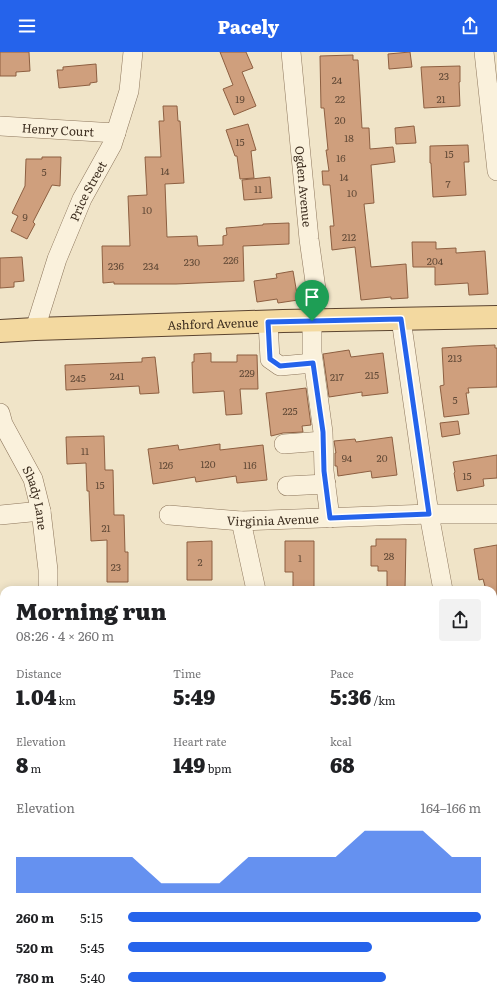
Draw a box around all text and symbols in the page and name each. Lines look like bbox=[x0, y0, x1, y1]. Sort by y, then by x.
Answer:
text: Pacely bbox=[218, 13, 279, 40]
icon: menu bbox=[16, 15, 38, 37]
icon: share bbox=[459, 15, 481, 37]
house number: 23 bbox=[439, 68, 449, 83]
house number: 24 bbox=[332, 72, 343, 87]
house number: 19 bbox=[235, 91, 245, 106]
house number: 22 bbox=[335, 91, 345, 106]
house number: 21 bbox=[436, 91, 446, 106]
house number: 20 bbox=[335, 112, 346, 127]
street label: Henry Court bbox=[21, 118, 95, 141]
house number: 18 bbox=[344, 130, 354, 145]
house number: 15 bbox=[235, 134, 245, 149]
street label: Ogden Avenue bbox=[291, 145, 317, 228]
house number: 15 bbox=[444, 146, 454, 161]
house number: 16 bbox=[336, 150, 346, 165]
street label: Price Street bbox=[65, 157, 111, 224]
house number: 14 bbox=[160, 163, 170, 178]
house number: 5 bbox=[41, 164, 47, 179]
house number: 14 bbox=[339, 169, 349, 184]
house number: 7 bbox=[445, 176, 451, 191]
house number: 11 bbox=[254, 181, 262, 196]
house number: 10 bbox=[347, 185, 357, 200]
house number: 10 bbox=[142, 202, 152, 217]
house number: 9 bbox=[22, 209, 28, 224]
house number: 212 bbox=[342, 229, 356, 244]
house number: 226 bbox=[223, 252, 239, 267]
house number: 204 bbox=[427, 253, 444, 268]
house number: 230 bbox=[184, 254, 200, 269]
house number: 236 bbox=[108, 258, 125, 273]
house number: 234 bbox=[143, 258, 159, 273]
pin bbox=[295, 280, 329, 321]
icon: arrive bbox=[301, 286, 323, 308]
street label: Ashford Avenue bbox=[167, 313, 259, 334]
house number: 213 bbox=[448, 350, 462, 365]
house number: 229 bbox=[239, 365, 255, 380]
house number: 215 bbox=[365, 367, 379, 382]
house number: 241 bbox=[110, 368, 124, 383]
house number: 217 bbox=[330, 369, 344, 384]
house number: 245 bbox=[70, 370, 86, 385]
house number: 5 bbox=[452, 392, 458, 407]
house number: 225 bbox=[282, 403, 298, 418]
house number: 11 bbox=[81, 443, 89, 458]
house number: 94 bbox=[342, 450, 353, 465]
house number: 20 bbox=[377, 450, 388, 465]
house number: 120 bbox=[201, 456, 216, 471]
house number: 126 bbox=[159, 457, 174, 472]
house number: 116 bbox=[243, 457, 257, 472]
street label: Shady Lane bbox=[18, 462, 52, 531]
house number: 15 bbox=[462, 468, 472, 483]
house number: 15 bbox=[95, 477, 105, 492]
street label: Virginia Avenue bbox=[226, 509, 319, 530]
house number: 21 bbox=[101, 520, 111, 535]
house number: 28 bbox=[384, 548, 395, 563]
house number: 1 bbox=[298, 550, 302, 565]
house number: 2 bbox=[197, 554, 203, 569]
house number: 23 bbox=[111, 559, 121, 574]
text: Morning run bbox=[16, 594, 166, 627]
button: share bbox=[439, 599, 481, 641]
text: 08:26 · 4 × 260 m bbox=[16, 626, 114, 645]
text: Distance bbox=[16, 665, 61, 681]
text: Time bbox=[173, 665, 201, 681]
text: Pace bbox=[330, 665, 354, 681]
text: 1.04 bbox=[16, 681, 56, 711]
text: 5:49 bbox=[173, 681, 215, 711]
text: 5:36 bbox=[330, 681, 371, 711]
text: km bbox=[56, 692, 76, 708]
text: /km bbox=[371, 692, 396, 708]
text: Elevation bbox=[16, 733, 66, 749]
text: Heart rate bbox=[173, 733, 226, 749]
text: kcal bbox=[330, 733, 352, 749]
text: 8 bbox=[16, 749, 28, 779]
text: 149 bbox=[173, 749, 205, 779]
text: 68 bbox=[330, 749, 354, 779]
text: m bbox=[28, 760, 41, 776]
text: bpm bbox=[205, 760, 232, 776]
text: Elevation bbox=[16, 798, 75, 817]
text: 164–166 m bbox=[421, 798, 481, 817]
text: 260 m bbox=[16, 908, 54, 927]
text: 5:15 bbox=[80, 908, 103, 927]
text: 520 m bbox=[16, 938, 54, 957]
text: 5:45 bbox=[80, 938, 104, 957]
text: 780 m bbox=[16, 968, 54, 987]
text: 5:40 bbox=[80, 968, 105, 987]

